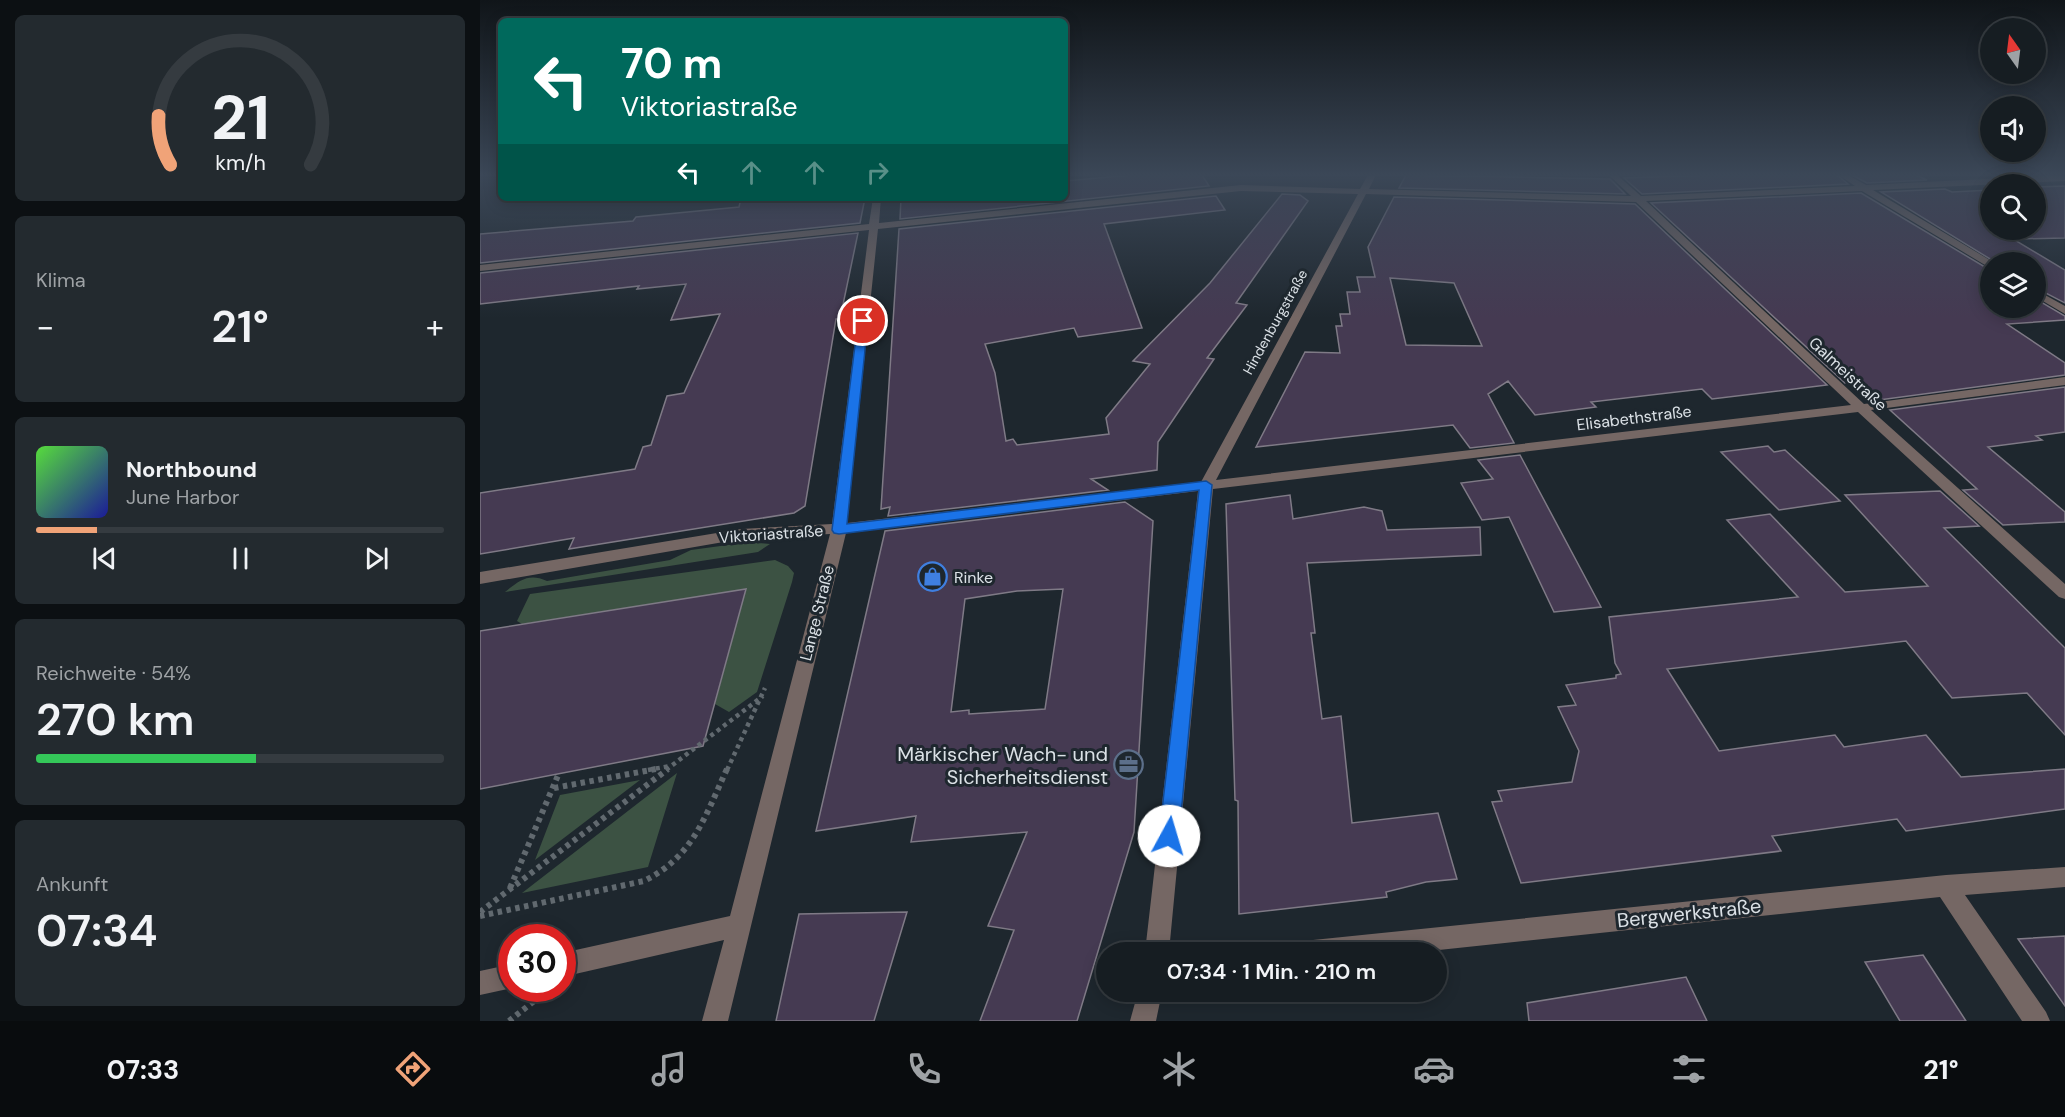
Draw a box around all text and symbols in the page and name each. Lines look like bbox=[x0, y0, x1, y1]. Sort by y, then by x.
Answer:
north arrow bbox=[1980, 18, 2046, 84]
map controls bbox=[1980, 18, 2046, 318]
text: 70 m bbox=[621, 36, 722, 91]
icon: left bbox=[522, 42, 600, 120]
text: 21 bbox=[211, 77, 269, 158]
text: Viktoriastraße bbox=[621, 89, 798, 124]
button: sound bbox=[1980, 96, 2046, 162]
text: km/h bbox=[215, 149, 265, 177]
icon: left bbox=[672, 156, 705, 189]
icon: ahead bbox=[735, 156, 768, 189]
icon: ahead bbox=[798, 156, 831, 189]
icon: right bbox=[861, 156, 894, 189]
button: search bbox=[1980, 174, 2046, 240]
button: layers bbox=[1980, 252, 2046, 318]
street label: Hindenburgstraße bbox=[1239, 266, 1311, 378]
text: Klima bbox=[36, 267, 86, 293]
pin bbox=[837, 295, 888, 346]
text: 21° bbox=[211, 297, 269, 356]
icon: arrive bbox=[846, 304, 879, 337]
text: − bbox=[36, 305, 54, 348]
text: + bbox=[426, 305, 444, 348]
street label: Galmeistraße bbox=[1804, 332, 1892, 416]
street label: Elisabethstraße bbox=[1575, 401, 1693, 435]
text: Northbound bbox=[126, 455, 257, 484]
text: June Harbor bbox=[126, 484, 239, 510]
street label: Viktoriastraße bbox=[718, 520, 824, 548]
icon: previous bbox=[88, 542, 121, 575]
icon: pause bbox=[224, 542, 257, 575]
icon: next bbox=[360, 542, 393, 575]
shop icon: Rinke bbox=[917, 561, 949, 593]
street label: Lange Straße bbox=[795, 563, 839, 663]
place label: Rinke bbox=[954, 567, 993, 588]
text: Reichweite · 54% bbox=[36, 660, 191, 686]
text: 270 km bbox=[36, 690, 194, 749]
place label: Märkischer Wach- und Sicherheitsdienst bbox=[897, 741, 1108, 790]
office icon: Märkischer Wach- und Sicherheitsdienst bbox=[1113, 749, 1145, 781]
position arrow bbox=[1137, 804, 1201, 868]
text: Ankunft bbox=[36, 871, 108, 897]
street label: Bergwerkstraße bbox=[1616, 892, 1762, 934]
text: 07:34 bbox=[36, 901, 158, 960]
speed limit sign: 30 bbox=[498, 924, 576, 1002]
text: 07:34 · 1 Min. · 210 m bbox=[1167, 957, 1376, 986]
icon: directions bbox=[392, 1048, 434, 1090]
icon: music bbox=[648, 1048, 690, 1090]
icon: phone bbox=[903, 1048, 945, 1090]
icon: climate bbox=[1158, 1048, 1200, 1090]
icon: car bbox=[1413, 1048, 1455, 1090]
icon: filters bbox=[1668, 1048, 1710, 1090]
text: 07:33 bbox=[107, 1052, 179, 1087]
text: 21° bbox=[1923, 1052, 1958, 1087]

